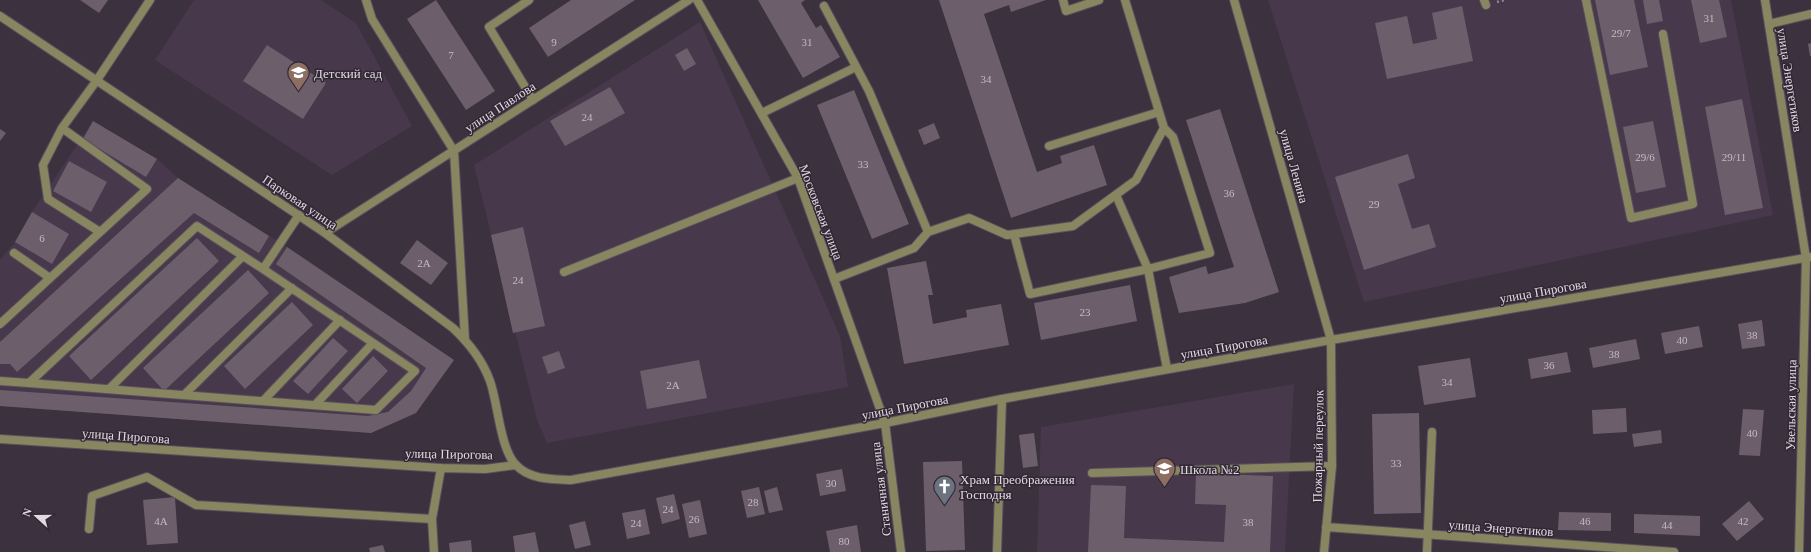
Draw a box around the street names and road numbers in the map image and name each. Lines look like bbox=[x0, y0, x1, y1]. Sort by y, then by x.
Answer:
street label: улица Энергетиков bbox=[1774, 27, 1806, 133]
street label: улица Павлова bbox=[462, 78, 538, 135]
street label: улица Ленина bbox=[1276, 127, 1312, 205]
street label: Московская улица bbox=[796, 162, 846, 262]
street label: Парковая улица bbox=[260, 171, 340, 233]
street label: улица Пирогова bbox=[1498, 276, 1588, 306]
street label: улица Пирогова bbox=[1179, 332, 1269, 362]
street label: Увельская улица bbox=[1783, 359, 1799, 451]
street label: Пожарный переулок bbox=[1310, 389, 1326, 502]
street label: улица Пирогова bbox=[860, 391, 950, 423]
street label: улица Пирогова bbox=[82, 425, 171, 447]
street label: Станичная улица bbox=[868, 441, 894, 537]
street label: улица Пирогова bbox=[405, 446, 493, 462]
street label: улица Энергетиков bbox=[1448, 517, 1554, 539]

